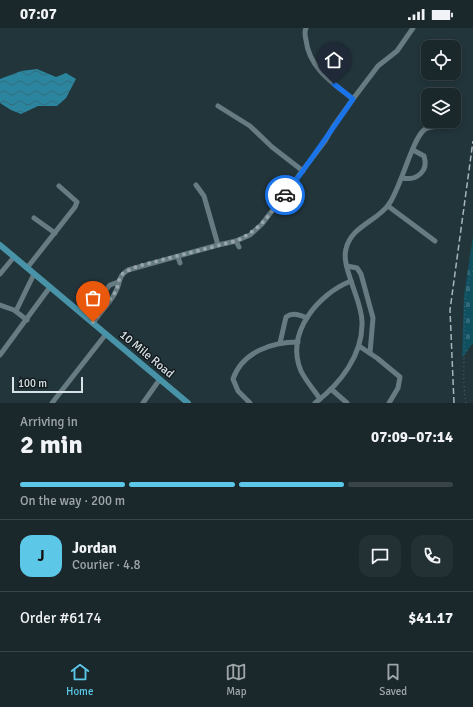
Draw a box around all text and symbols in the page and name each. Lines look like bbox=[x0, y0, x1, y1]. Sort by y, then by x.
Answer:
text: 07:07 bbox=[20, 5, 57, 23]
map controls bbox=[421, 40, 461, 128]
button: locate bbox=[421, 40, 461, 80]
pin bbox=[317, 43, 351, 84]
icon: home bbox=[323, 49, 345, 71]
button: layers bbox=[421, 88, 461, 128]
courier bbox=[265, 175, 305, 215]
icon: car bbox=[274, 184, 296, 206]
pin bbox=[76, 281, 110, 322]
icon: bag bbox=[82, 287, 104, 309]
street label: 10 Mile Road bbox=[116, 327, 177, 381]
scale bar bbox=[12, 375, 83, 394]
text: 100 m bbox=[18, 377, 47, 390]
text: Arriving in bbox=[20, 414, 78, 430]
text: 07:09–07:14 bbox=[371, 428, 453, 446]
text: 2 min bbox=[20, 429, 83, 461]
text: On the way · 200 m bbox=[20, 493, 125, 509]
button: chat bbox=[359, 535, 401, 577]
button: phone bbox=[411, 535, 453, 577]
text: Jordan bbox=[72, 539, 117, 557]
text: J bbox=[37, 547, 45, 565]
text: Courier · 4.8 bbox=[72, 557, 141, 573]
text: Order #6174 bbox=[20, 609, 102, 627]
text: $41.17 bbox=[408, 609, 453, 627]
tab: Home bbox=[66, 661, 93, 698]
tab: Map bbox=[225, 661, 247, 698]
tab: Saved bbox=[379, 661, 407, 698]

